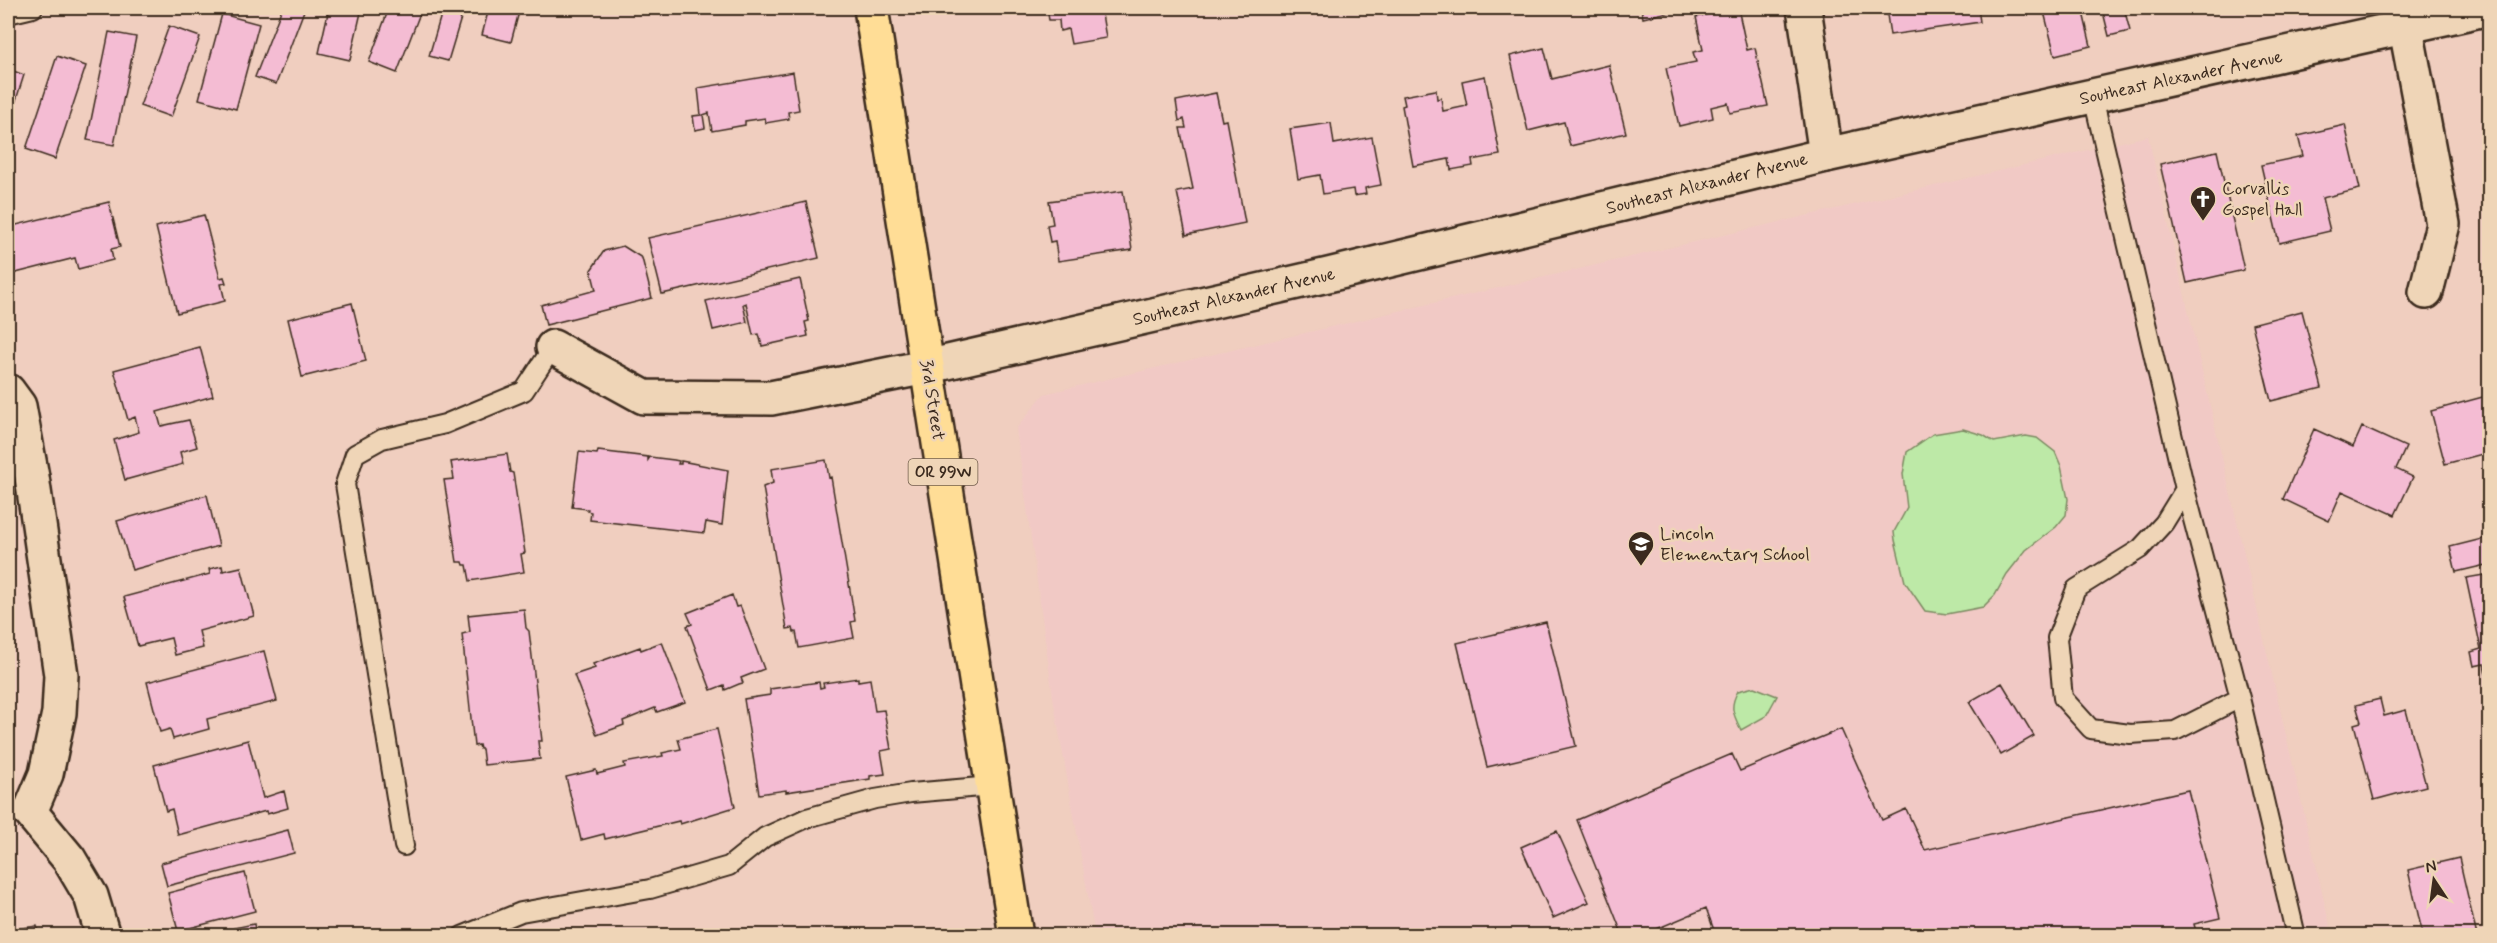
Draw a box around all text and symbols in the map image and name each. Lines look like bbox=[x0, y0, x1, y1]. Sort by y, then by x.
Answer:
street label: Southeast Alexander Avenue bbox=[2077, 45, 2285, 111]
street label: Southeast Alexander Avenue bbox=[1604, 147, 1810, 221]
place label: Corvallis Gospel Hall bbox=[2222, 177, 2303, 222]
church icon: Corvallis Gospel Hall bbox=[2188, 184, 2218, 222]
street label: Southeast Alexander Avenue bbox=[1130, 262, 1338, 332]
street label: 3rd Street bbox=[914, 358, 950, 442]
road number: OR 99W bbox=[908, 459, 978, 485]
place label: Lincoln Elementary School bbox=[1660, 522, 1810, 567]
school or university icon: Lincoln Elementary School bbox=[1626, 529, 1656, 567]
north arrow bbox=[2404, 850, 2464, 910]
text: N bbox=[2423, 855, 2439, 878]

